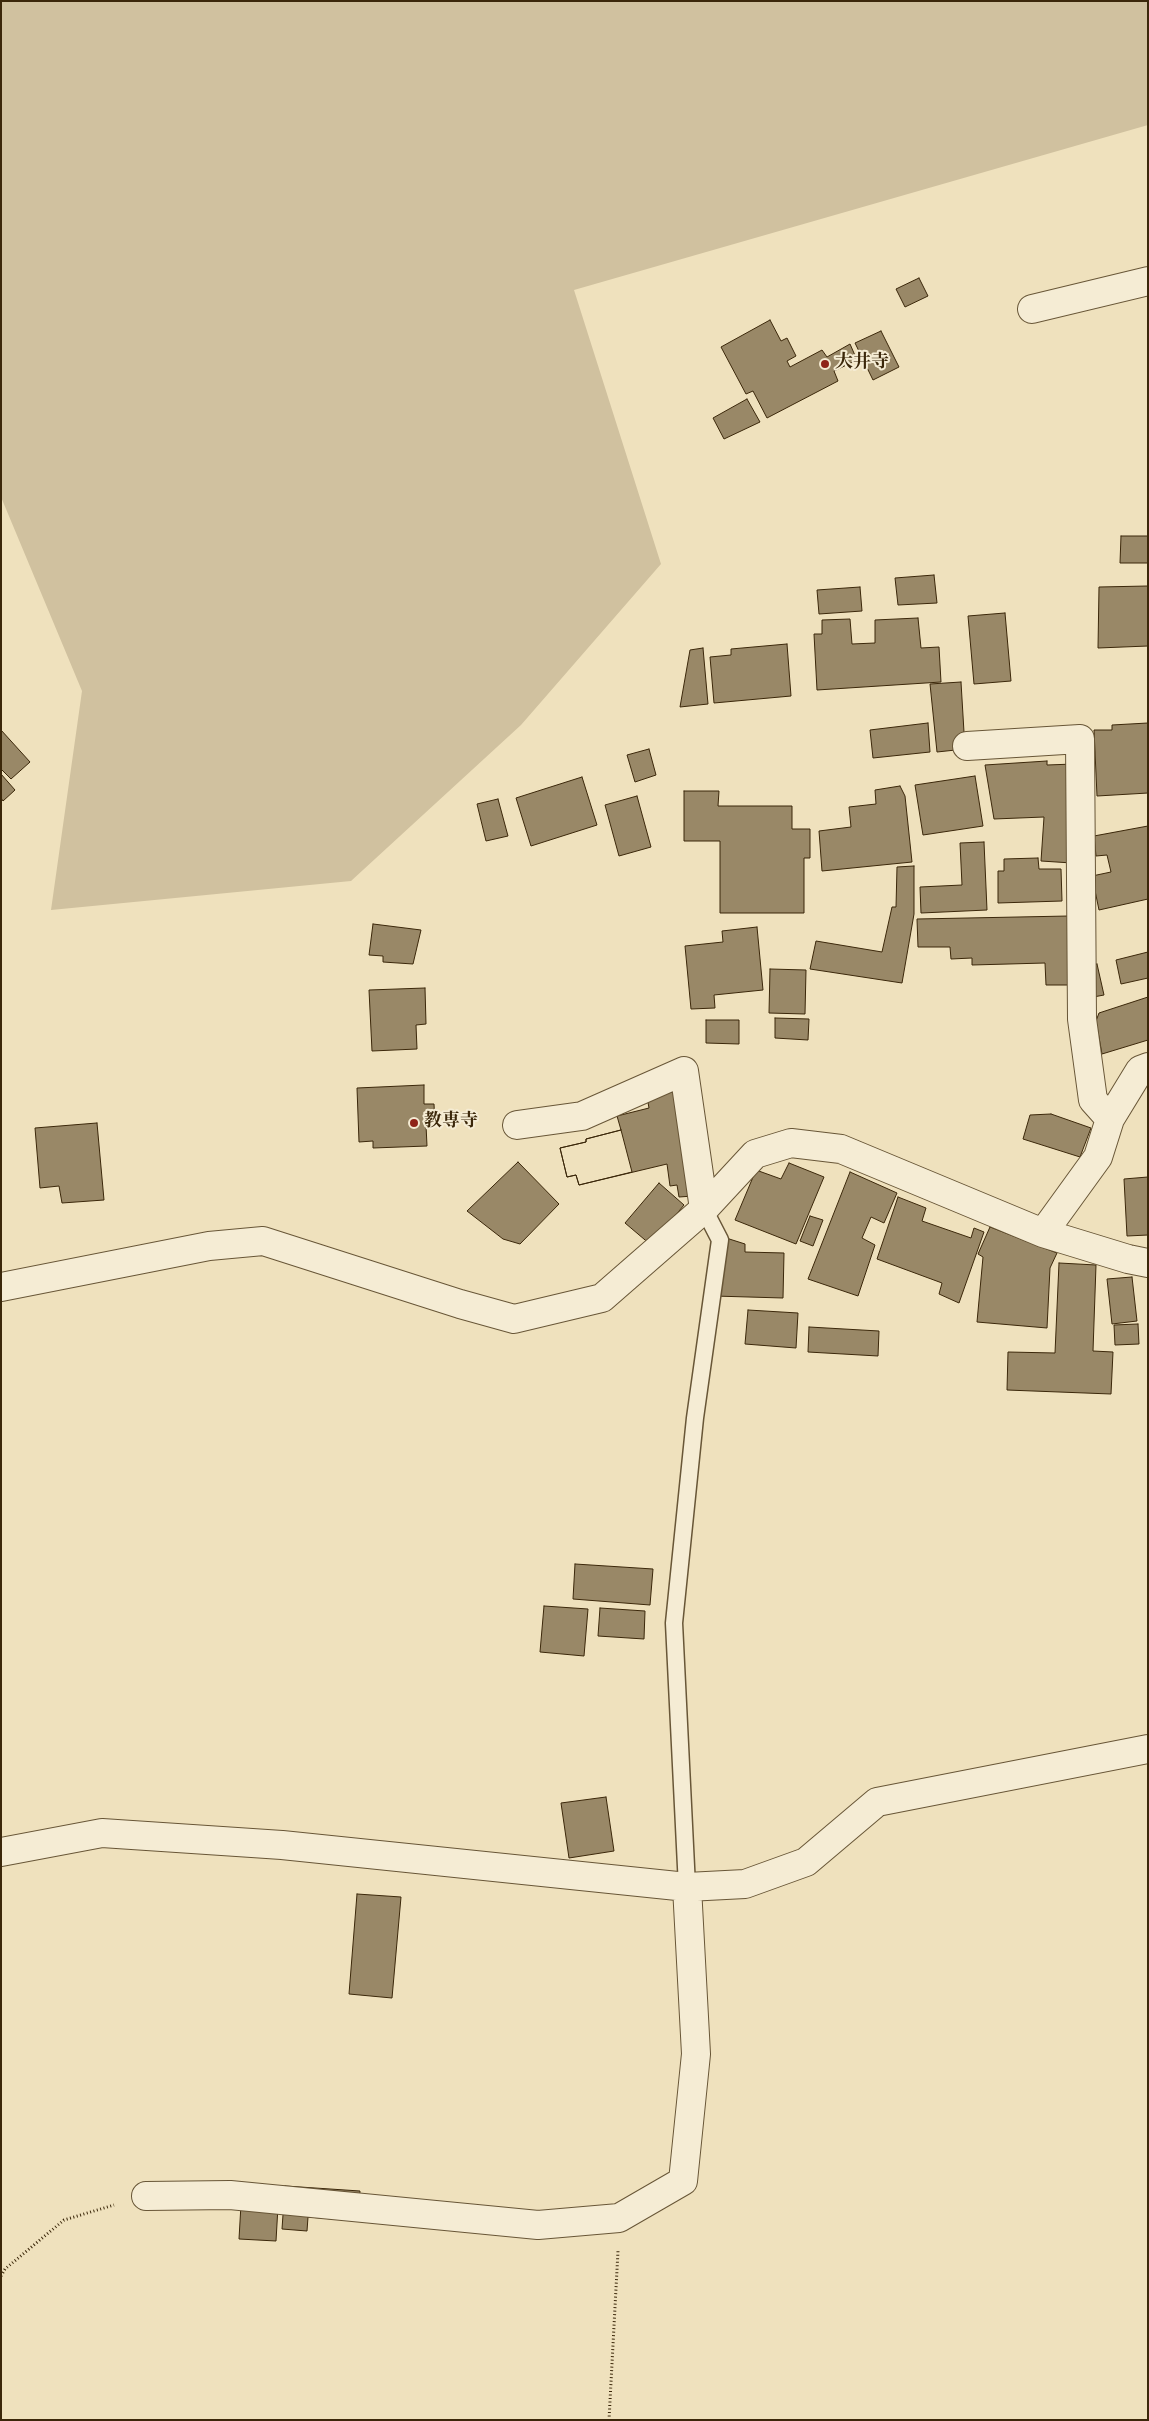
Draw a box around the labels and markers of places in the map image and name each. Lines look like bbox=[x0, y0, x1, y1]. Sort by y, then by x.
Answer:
place label: 大井寺 bbox=[835, 353, 889, 375]
marker: 大井寺 bbox=[819, 358, 831, 370]
place label: 教専寺 bbox=[424, 1112, 478, 1134]
marker: 教専寺 bbox=[408, 1117, 420, 1129]

